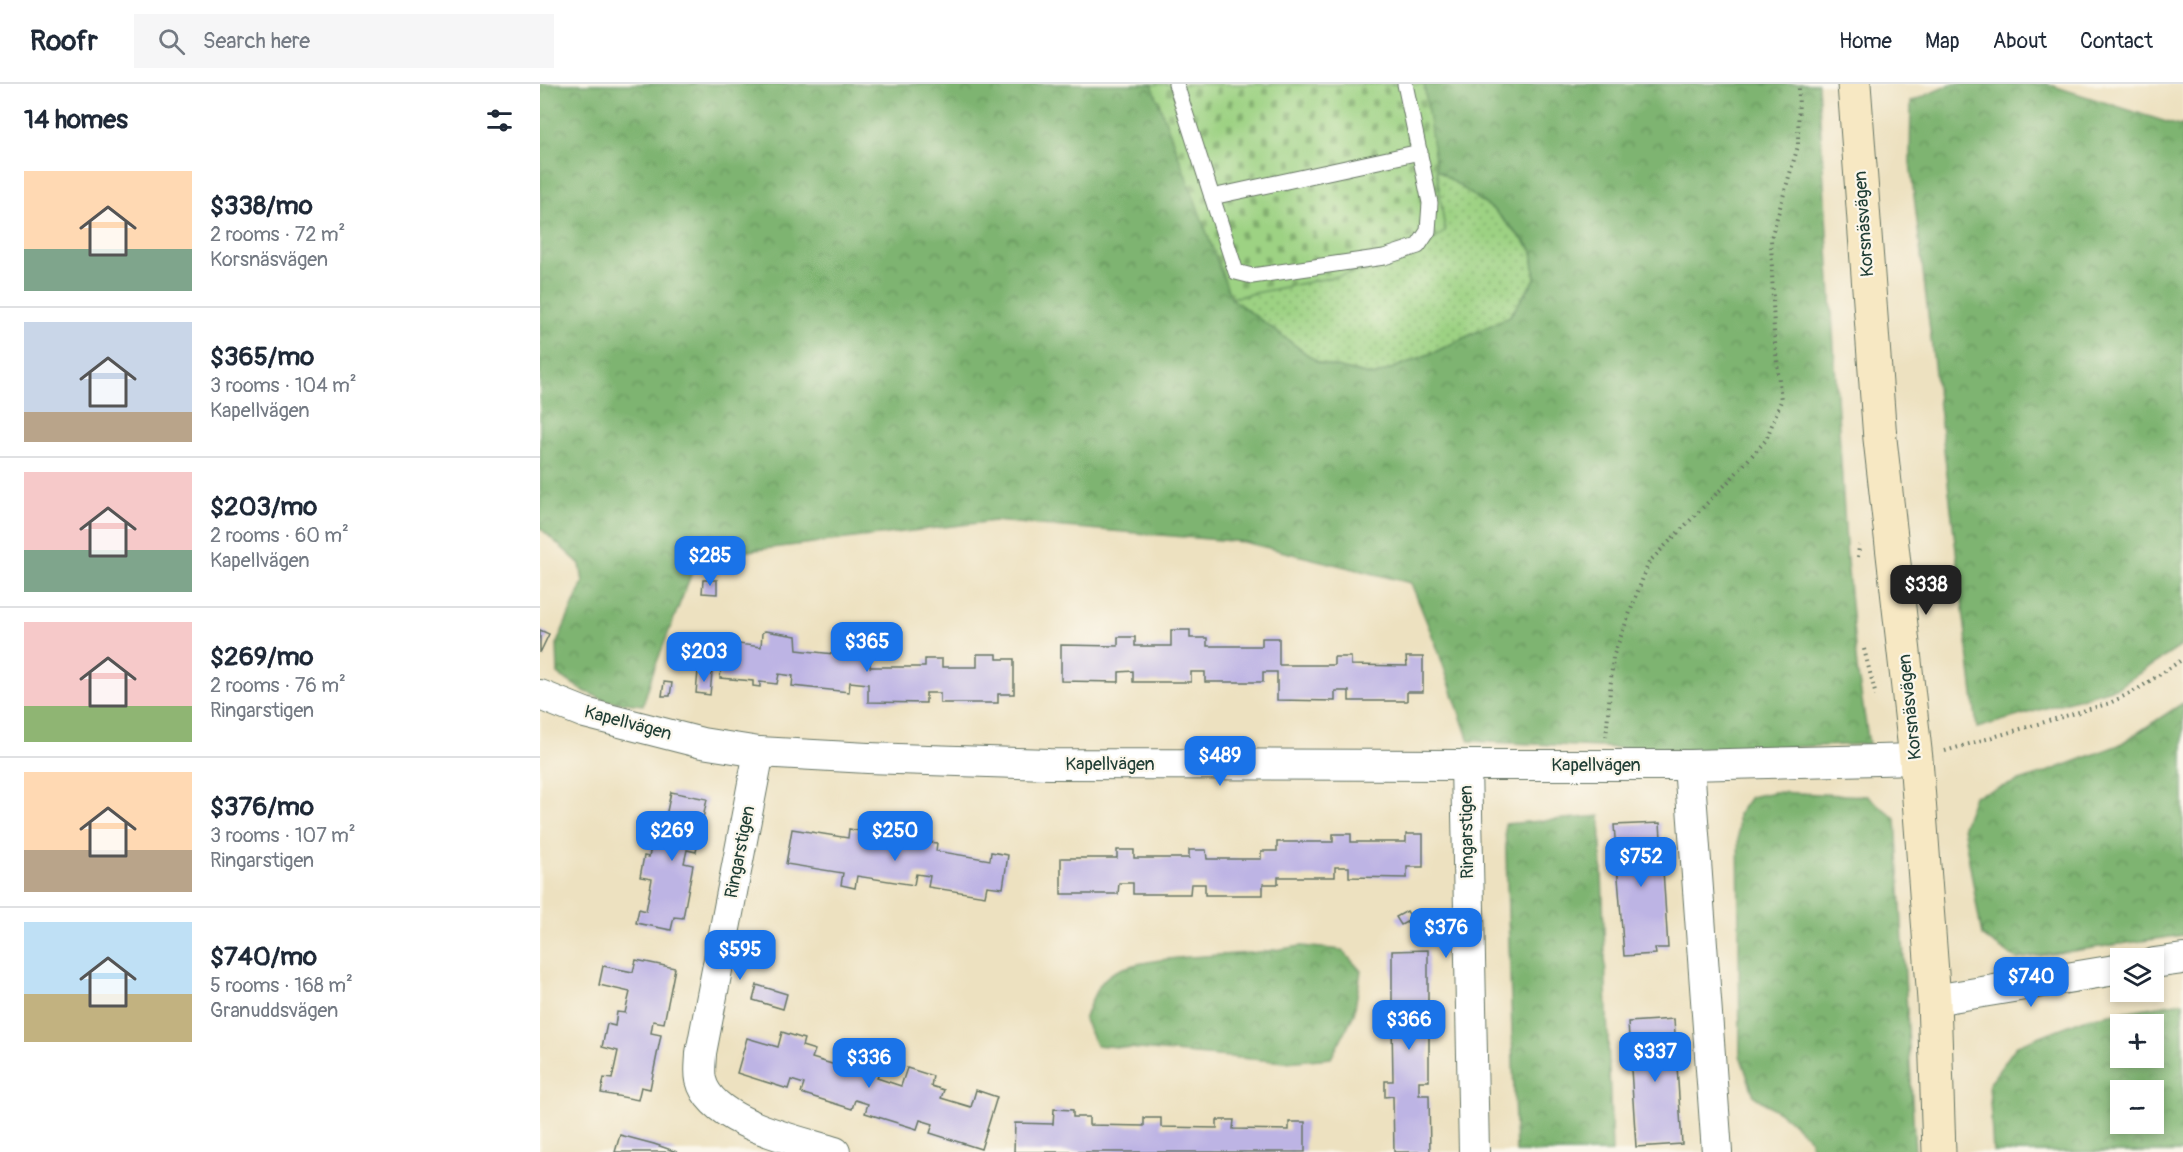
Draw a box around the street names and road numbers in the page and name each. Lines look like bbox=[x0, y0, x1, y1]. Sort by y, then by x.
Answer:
street label: Korsnäsvägen bbox=[1849, 170, 1879, 278]
street label: Korsnäsvägen bbox=[1893, 653, 1927, 761]
street label: Kapellvägen bbox=[582, 700, 674, 746]
street label: Kapellvägen bbox=[1065, 753, 1155, 776]
street label: Kapellvägen bbox=[1551, 754, 1641, 777]
street label: Ringarstigen bbox=[1455, 785, 1479, 879]
street label: Ringarstigen bbox=[720, 804, 760, 900]

